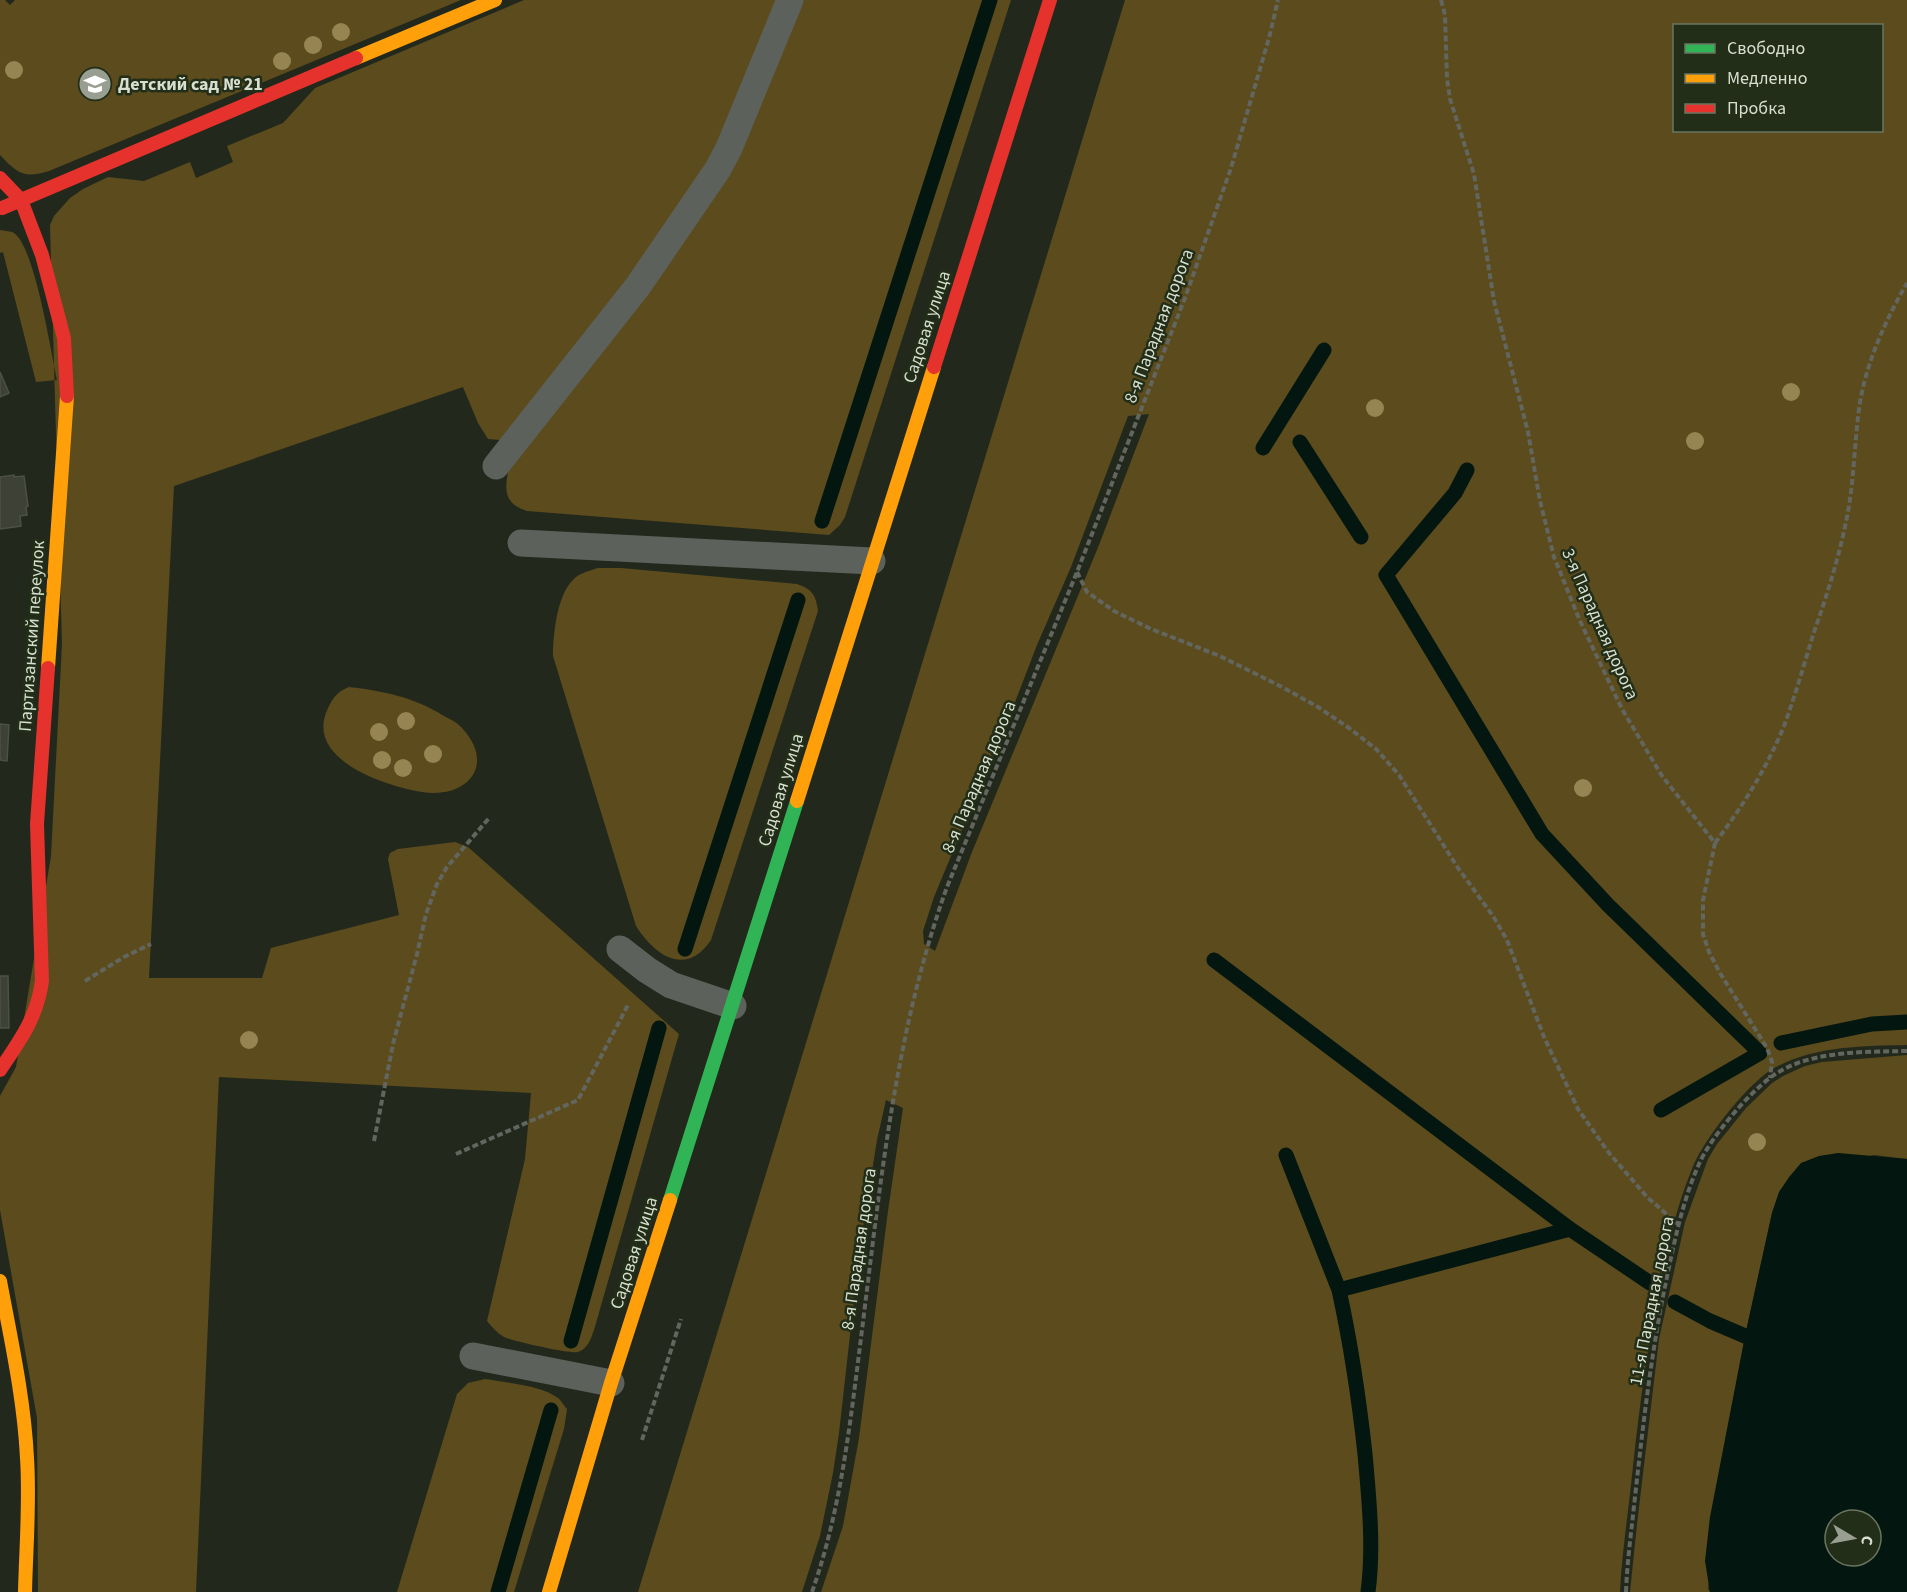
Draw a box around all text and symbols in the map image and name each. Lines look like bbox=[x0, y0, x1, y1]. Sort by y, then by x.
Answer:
legend bbox=[1673, 24, 1883, 132]
text: Свободно bbox=[1727, 36, 1805, 61]
school or university icon: Детский сад № 21 bbox=[77, 66, 113, 102]
text: Медленно bbox=[1727, 66, 1807, 91]
place label: Детский сад № 21 bbox=[118, 72, 263, 97]
text: Пробка bbox=[1727, 96, 1786, 121]
street label: 8-я Парадная дорога bbox=[1118, 245, 1200, 407]
street label: Садовая улица bbox=[897, 268, 957, 386]
street label: Партизанский переулок bbox=[13, 539, 51, 732]
street label: 3-я Парадная дорога bbox=[1555, 544, 1645, 704]
street label: 8-я Парадная дорога bbox=[936, 697, 1022, 857]
street label: Садовая улица bbox=[752, 730, 810, 850]
street label: 8-я Парадная дорога bbox=[835, 1166, 883, 1332]
street label: Садовая улица bbox=[604, 1194, 664, 1312]
street label: 11-я Парадная дорога bbox=[1623, 1214, 1681, 1388]
north arrow bbox=[1823, 1508, 1883, 1568]
text: С bbox=[1855, 1534, 1878, 1547]

